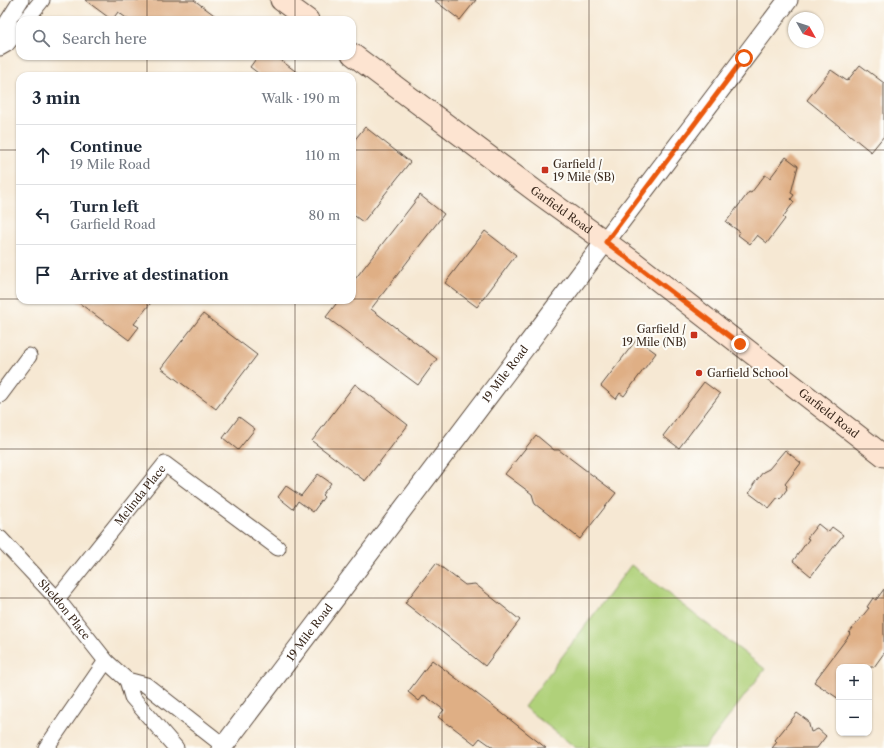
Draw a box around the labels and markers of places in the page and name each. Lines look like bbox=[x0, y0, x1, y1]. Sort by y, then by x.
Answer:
place label: Garfield / 19 Mile (SB) bbox=[553, 157, 614, 184]
marker: Garfield / 19 Mile (SB) bbox=[540, 165, 550, 175]
place label: Garfield / 19 Mile (NB) bbox=[622, 322, 686, 349]
marker: Garfield / 19 Mile (NB) bbox=[689, 330, 699, 340]
place label: Garfield School bbox=[707, 366, 789, 380]
marker: Garfield School bbox=[694, 368, 704, 378]

